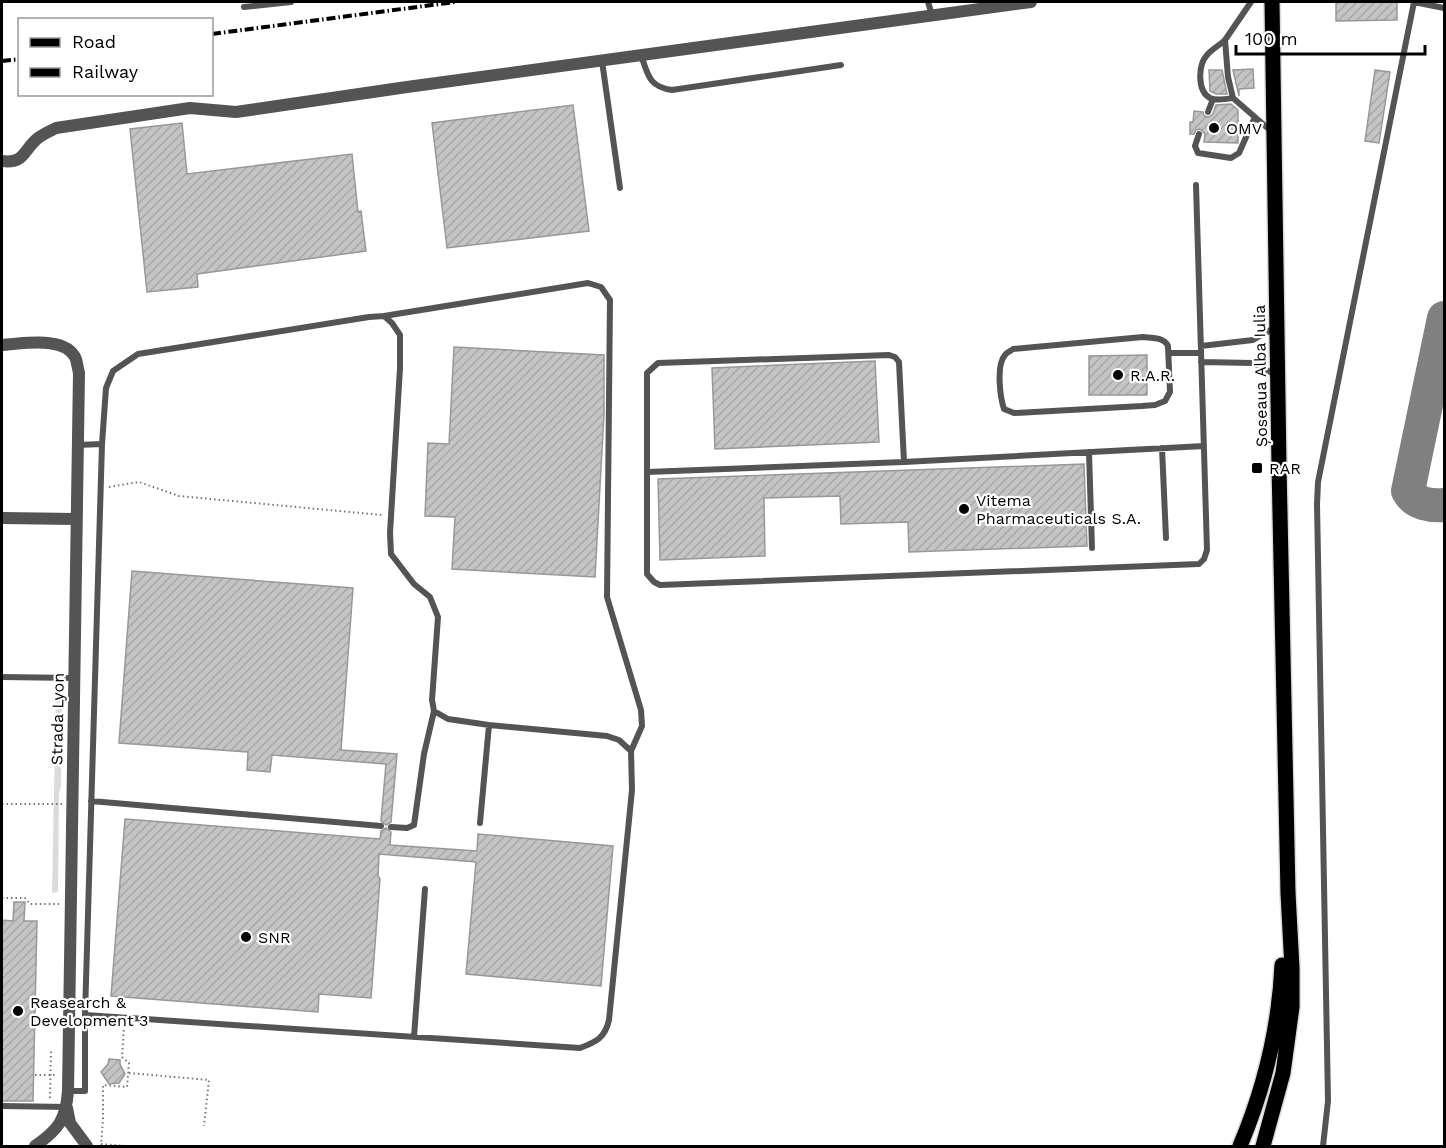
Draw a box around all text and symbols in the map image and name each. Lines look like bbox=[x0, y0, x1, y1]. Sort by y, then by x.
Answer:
legend bbox=[18, 18, 213, 96]
scale bar bbox=[1236, 18, 1425, 56]
text: 100 m bbox=[1245, 28, 1298, 49]
text: Road bbox=[72, 31, 116, 52]
text: Railway bbox=[72, 61, 139, 82]
place label: OMV bbox=[1226, 119, 1262, 138]
marker: OMV bbox=[1207, 121, 1221, 135]
street label: Șoseaua Alba Iulia bbox=[1250, 305, 1271, 447]
place label: R.A.R. bbox=[1130, 366, 1175, 385]
marker: R.A.R. bbox=[1111, 368, 1125, 382]
place label: RAR bbox=[1269, 459, 1301, 478]
marker: RAR bbox=[1250, 461, 1264, 475]
place label: Vitema Pharmaceuticals S.A. bbox=[976, 491, 1141, 528]
marker: Vitema Pharmaceuticals S.A. bbox=[957, 502, 971, 516]
street label: Strada Lyon bbox=[47, 673, 68, 765]
place label: SNR bbox=[258, 928, 291, 947]
marker: SNR bbox=[239, 930, 253, 944]
place label: Reasearch & Development 3 bbox=[30, 993, 148, 1030]
marker: Reasearch & Development 3 bbox=[11, 1004, 25, 1018]

